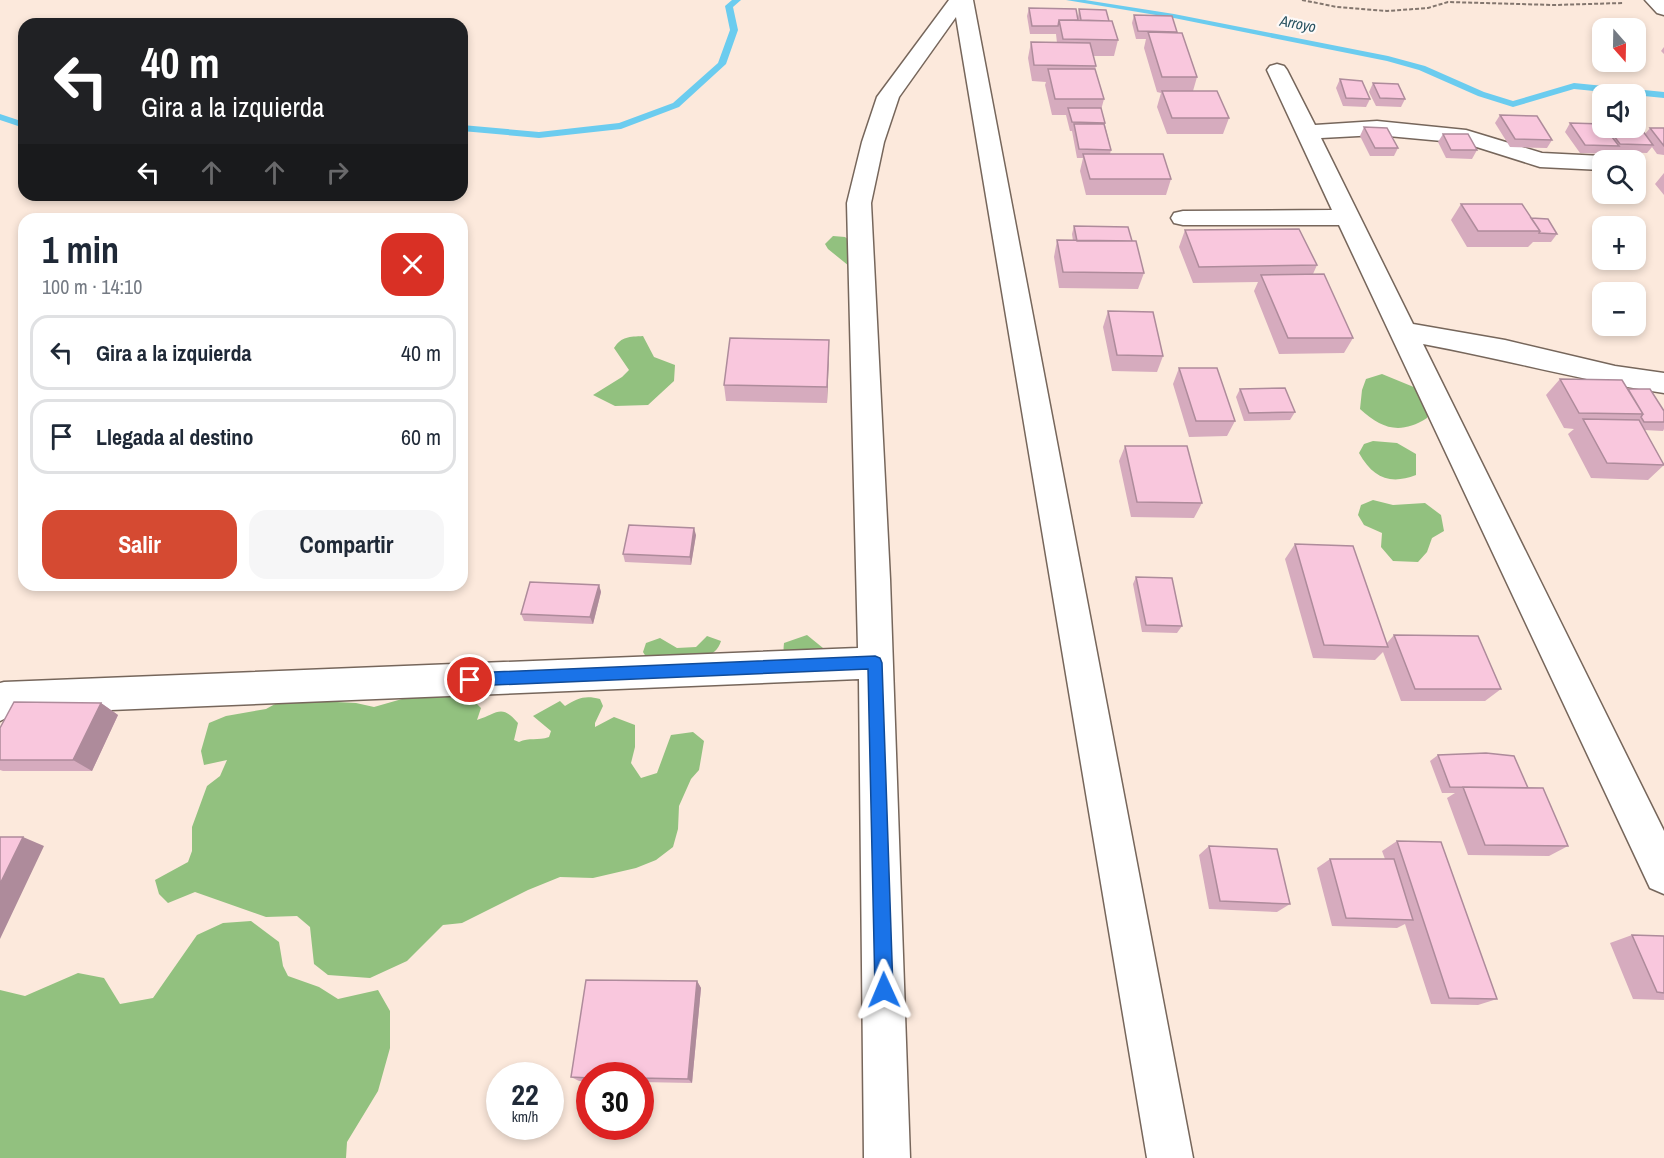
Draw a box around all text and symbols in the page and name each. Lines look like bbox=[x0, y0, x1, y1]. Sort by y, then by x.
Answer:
water label: Arroyo bbox=[1277, 10, 1318, 37]
north arrow bbox=[1592, 18, 1646, 72]
map controls bbox=[1592, 18, 1646, 336]
text: 40 m bbox=[141, 35, 220, 91]
icon: left bbox=[42, 42, 120, 120]
button: sound bbox=[1592, 84, 1646, 138]
text: Gira a la izquierda bbox=[141, 89, 324, 125]
button: search bbox=[1592, 150, 1646, 204]
icon: left bbox=[132, 156, 165, 189]
icon: ahead bbox=[195, 156, 228, 189]
icon: ahead bbox=[258, 156, 291, 189]
icon: right bbox=[321, 156, 354, 189]
button: + bbox=[1592, 216, 1646, 270]
text: 1 min bbox=[42, 226, 119, 274]
button: close bbox=[381, 233, 444, 296]
text: 100 m · 14:10 bbox=[42, 273, 142, 300]
button: − bbox=[1592, 282, 1646, 336]
icon: left bbox=[45, 336, 78, 369]
text: Gira a la izquierda bbox=[96, 338, 251, 368]
text: 40 m bbox=[401, 338, 441, 368]
icon: arrive bbox=[45, 420, 78, 453]
text: Llegada al destino bbox=[96, 422, 253, 452]
text: 60 m bbox=[401, 422, 441, 452]
button: Salir bbox=[42, 510, 237, 579]
button: Compartir bbox=[249, 510, 444, 579]
pin bbox=[444, 654, 495, 705]
icon: arrive bbox=[453, 663, 486, 696]
position arrow bbox=[852, 958, 916, 1022]
speed limit sign: 30 bbox=[576, 1062, 654, 1140]
text: 22 bbox=[511, 1074, 539, 1114]
text: km/h bbox=[512, 1106, 538, 1127]

